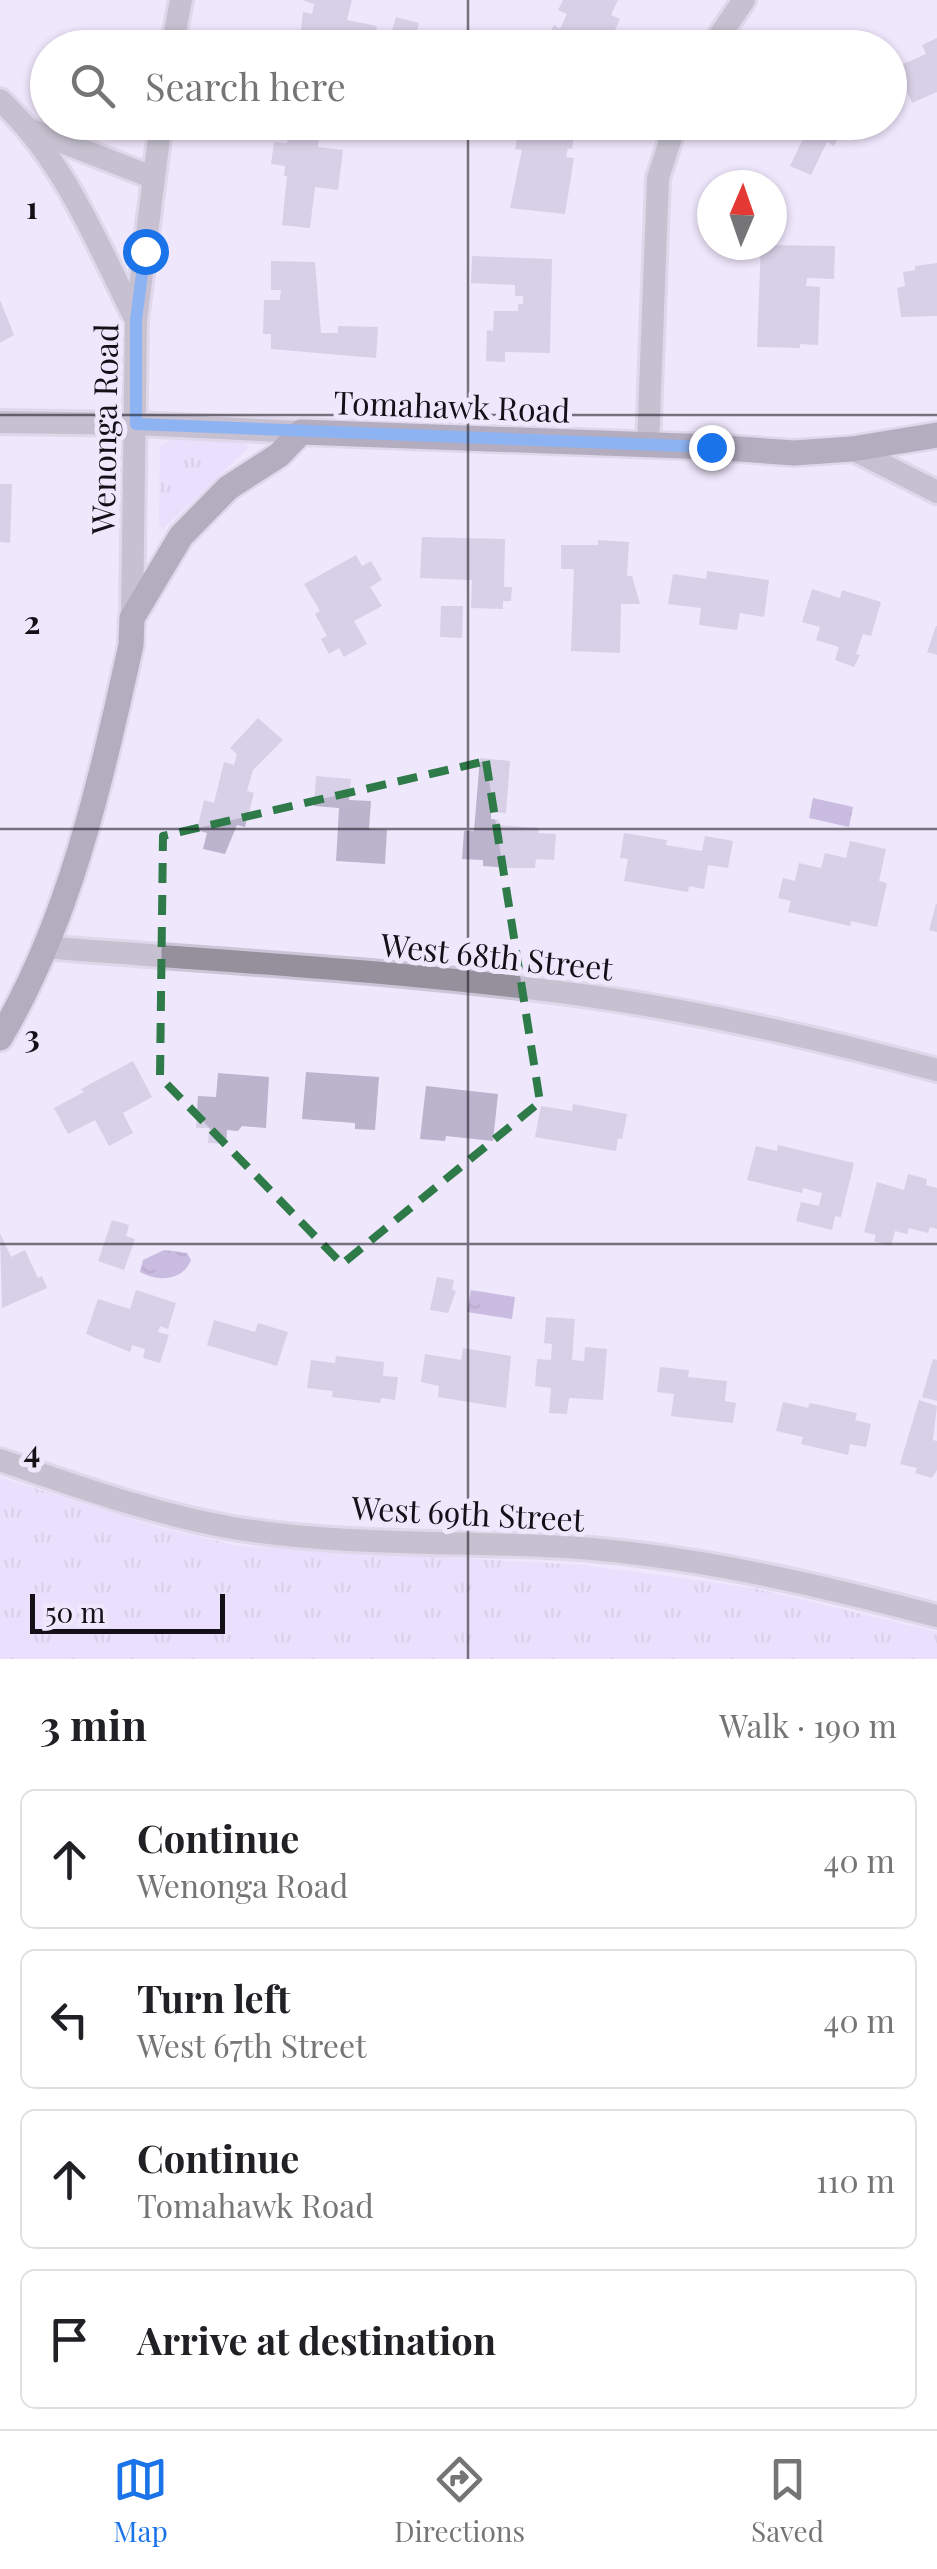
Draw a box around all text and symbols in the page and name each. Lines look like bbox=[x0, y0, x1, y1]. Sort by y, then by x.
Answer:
search box bbox=[30, 30, 907, 140]
icon: search bbox=[65, 58, 120, 113]
text: Search here bbox=[145, 60, 346, 111]
north arrow bbox=[697, 170, 787, 260]
text: 1 bbox=[26, 184, 38, 227]
route start bbox=[123, 229, 169, 275]
street label: Wenonga Road bbox=[80, 323, 126, 536]
street label: Tomahawk Road bbox=[333, 379, 571, 431]
route end bbox=[689, 425, 735, 471]
text: 2 bbox=[24, 599, 40, 642]
street label: West 68th Street bbox=[378, 921, 616, 989]
text: 3 bbox=[24, 1013, 40, 1056]
text: 4 bbox=[24, 1428, 40, 1471]
street label: West 69th Street bbox=[350, 1484, 586, 1540]
scale bar bbox=[30, 1589, 225, 1633]
text: 50 m bbox=[45, 1593, 105, 1630]
text: 3 min bbox=[40, 1696, 147, 1752]
text: Walk · 190 m bbox=[719, 1703, 897, 1746]
text: Continue bbox=[137, 1812, 299, 1863]
icon: ahead bbox=[42, 1832, 97, 1887]
text: 40 m bbox=[824, 1838, 895, 1881]
text: Wenonga Road bbox=[137, 1863, 348, 1906]
text: Turn left bbox=[137, 1972, 290, 2023]
icon: left bbox=[42, 1992, 97, 2047]
text: 40 m bbox=[824, 1998, 895, 2041]
text: West 67th Street bbox=[137, 2023, 367, 2066]
text: Continue bbox=[137, 2132, 299, 2183]
icon: ahead bbox=[42, 2152, 97, 2207]
text: 110 m bbox=[816, 2158, 895, 2201]
text: Tomahawk Road bbox=[137, 2183, 374, 2226]
icon: arrive bbox=[42, 2312, 97, 2367]
text: Arrive at destination bbox=[137, 2314, 496, 2365]
tab: Map bbox=[113, 2452, 168, 2549]
tab: Directions bbox=[394, 2452, 525, 2549]
tab: Saved bbox=[751, 2452, 824, 2549]

